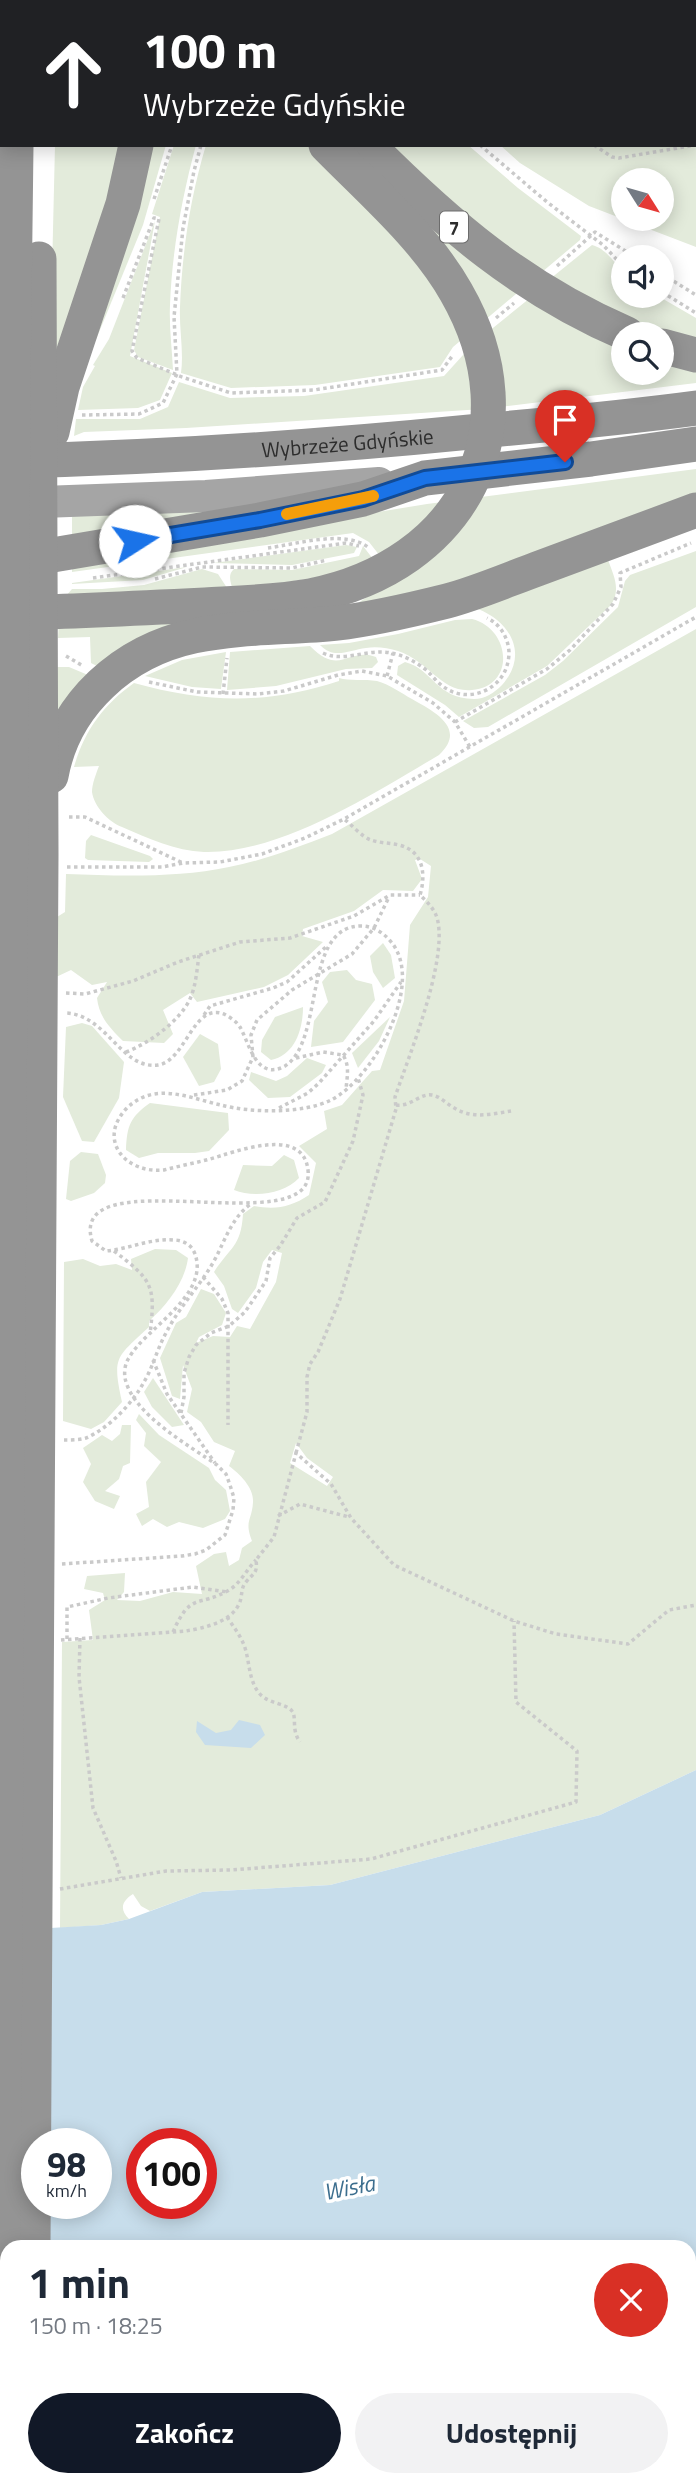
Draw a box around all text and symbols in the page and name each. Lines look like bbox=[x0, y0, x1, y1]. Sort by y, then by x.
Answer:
text: 100 m bbox=[143, 12, 277, 87]
icon: ahead bbox=[28, 28, 119, 119]
text: Wybrzeże Gdyńskie bbox=[143, 80, 406, 128]
north arrow bbox=[611, 168, 674, 231]
map controls bbox=[611, 168, 674, 385]
road number: 7 bbox=[440, 212, 468, 243]
button: sound bbox=[611, 245, 674, 308]
button: search bbox=[611, 322, 674, 385]
pin bbox=[535, 390, 595, 462]
icon: arrive bbox=[546, 401, 584, 439]
street label: Wybrzeże Gdyńskie bbox=[260, 420, 435, 465]
position arrow bbox=[98, 504, 172, 578]
speed limit sign: 100 bbox=[126, 2128, 217, 2219]
text: 98 bbox=[47, 2137, 86, 2191]
water label: Wisła bbox=[320, 2165, 379, 2209]
text: km/h bbox=[46, 2177, 87, 2204]
text: 1 min bbox=[28, 2250, 130, 2314]
button: close bbox=[594, 2263, 668, 2337]
text: 150 m · 18:25 bbox=[28, 2308, 163, 2343]
button: Zakończ bbox=[28, 2393, 341, 2473]
button: Udostępnij bbox=[355, 2393, 668, 2473]

